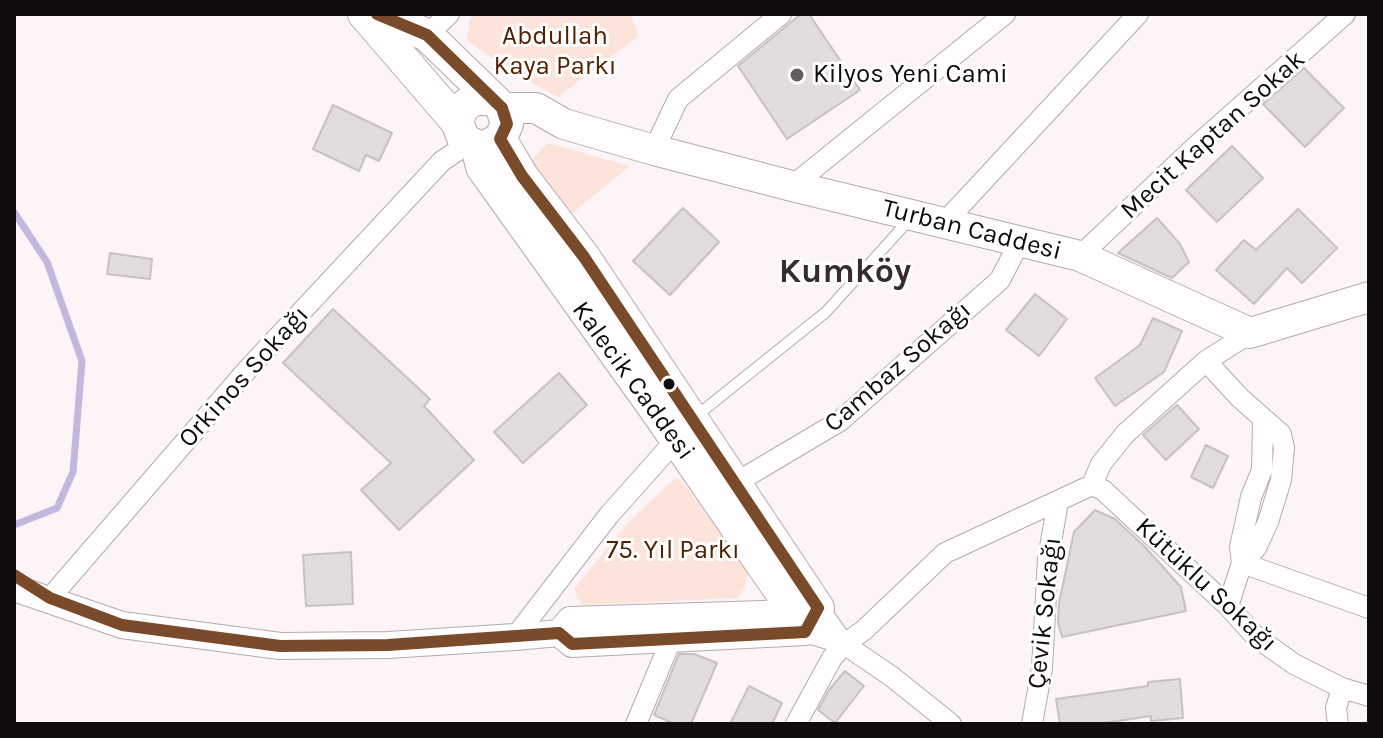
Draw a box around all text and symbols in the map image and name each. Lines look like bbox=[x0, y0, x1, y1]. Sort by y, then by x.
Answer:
park label: Abdullah Kaya Parkı bbox=[493, 21, 617, 82]
street label: Mecit Kaptan Sokak bbox=[1114, 44, 1312, 226]
place label: Kilyos Yeni Cami bbox=[813, 59, 1008, 91]
marker: Kilyos Yeni Cami bbox=[788, 66, 806, 84]
street label: Turban Caddesi bbox=[879, 193, 1065, 267]
district label: Kumköy bbox=[779, 252, 911, 292]
street label: Cambaz Sokağı bbox=[818, 295, 978, 439]
street label: Kalecik Caddesi bbox=[565, 296, 701, 466]
street label: Orkinos Sokağı bbox=[172, 300, 316, 454]
unlabelled marker bbox=[661, 376, 677, 392]
street label: Kütüklu Sokağı bbox=[1129, 511, 1283, 659]
park label: 75. Yıl Parkı bbox=[606, 535, 740, 567]
street label: Çevik Sokağı bbox=[1022, 536, 1068, 690]

